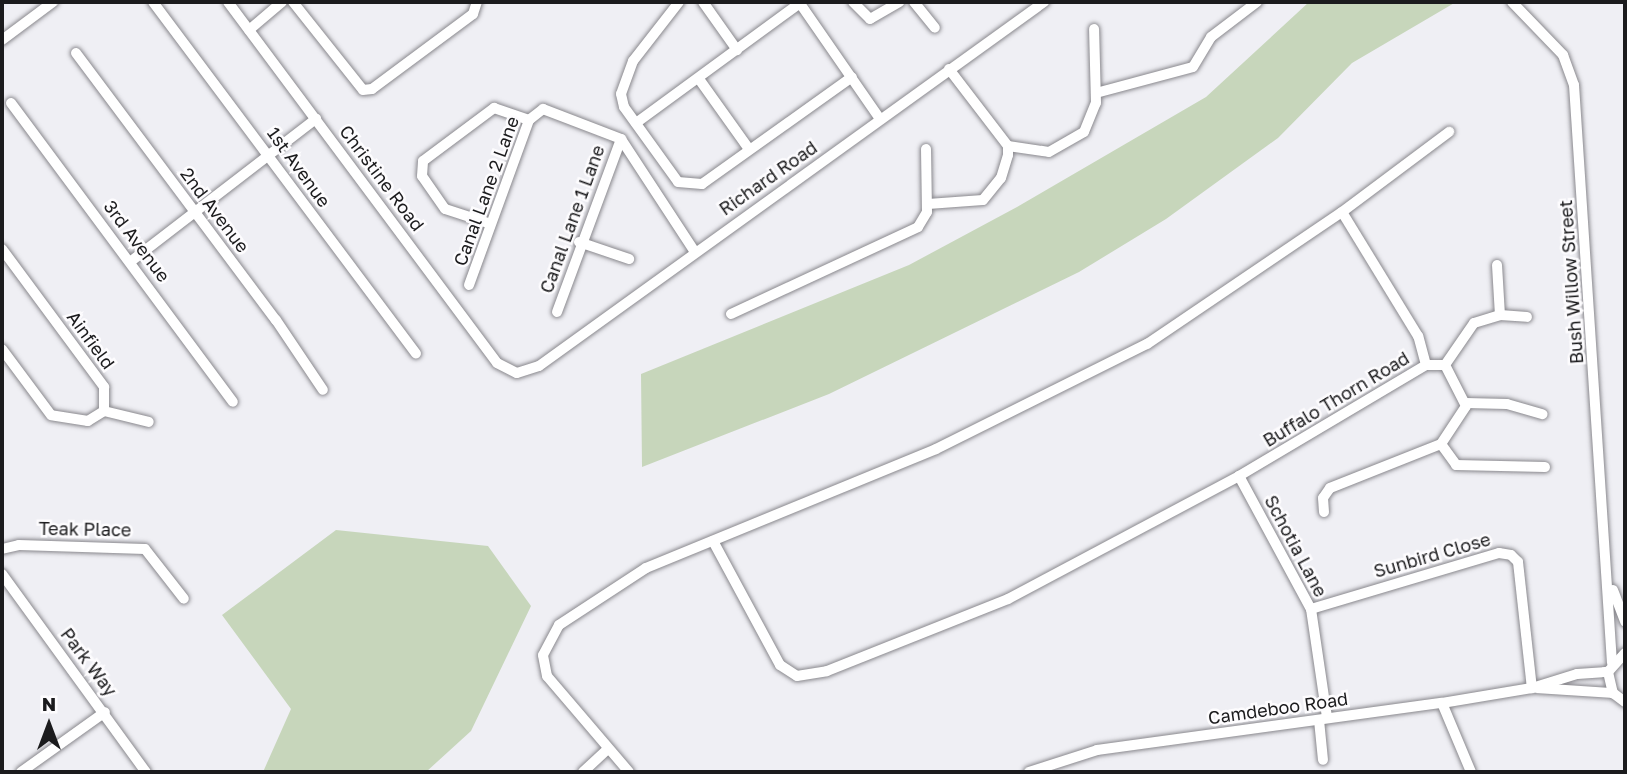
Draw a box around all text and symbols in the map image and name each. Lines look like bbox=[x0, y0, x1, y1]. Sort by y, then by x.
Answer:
street label: Canal Lane 2 Lane bbox=[449, 113, 523, 269]
street label: Christine Road bbox=[335, 121, 429, 235]
street label: 1st Avenue bbox=[263, 123, 335, 211]
street label: Richard Road bbox=[715, 136, 821, 220]
street label: Canal Lane 1 Lane bbox=[535, 142, 609, 296]
street label: 2nd Avenue bbox=[176, 163, 254, 257]
street label: 3rd Avenue bbox=[99, 196, 175, 286]
street label: Bush Willow Street bbox=[1554, 199, 1588, 365]
street label: Ainfield bbox=[63, 307, 119, 373]
street label: Buffalo Thorn Road bbox=[1259, 347, 1413, 451]
street label: Schotia Lane bbox=[1260, 491, 1332, 601]
street label: Teak Place bbox=[38, 517, 132, 541]
street label: Sunbird Close bbox=[1371, 528, 1493, 582]
street label: Park Way bbox=[56, 624, 122, 700]
street label: Camdeboo Road bbox=[1207, 687, 1349, 729]
north arrow bbox=[14, 690, 84, 760]
text: N bbox=[42, 692, 56, 715]

